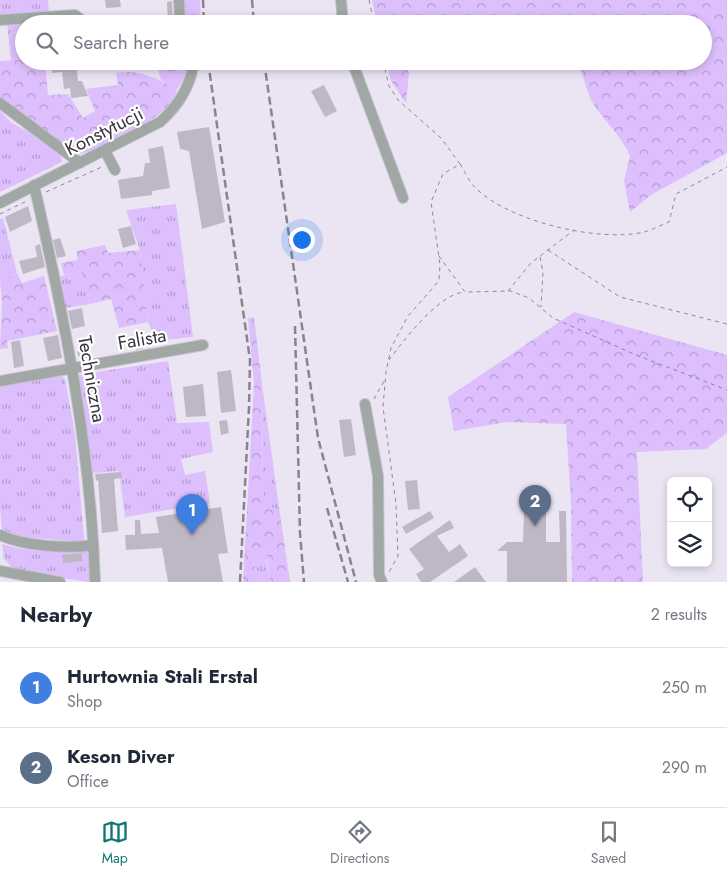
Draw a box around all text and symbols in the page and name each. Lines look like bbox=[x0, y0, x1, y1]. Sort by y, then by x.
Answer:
search box bbox=[15, 15, 712, 70]
icon: search bbox=[33, 29, 61, 57]
text: Search here bbox=[73, 29, 169, 56]
street label: Konstytucji bbox=[60, 100, 148, 162]
your location bbox=[289, 227, 315, 253]
street label: Falista bbox=[116, 321, 168, 357]
street label: Techniczna bbox=[71, 334, 113, 424]
map controls bbox=[667, 477, 712, 567]
button: locate bbox=[667, 477, 712, 522]
pin: 2 bbox=[519, 485, 551, 526]
pin: 1 bbox=[176, 494, 208, 535]
button: layers bbox=[667, 522, 712, 567]
text: Nearby bbox=[20, 600, 92, 630]
text: 2 results bbox=[651, 603, 707, 626]
text: Hurtownia Stali Erstal bbox=[67, 663, 258, 690]
text: 1 bbox=[32, 676, 40, 699]
text: 250 m bbox=[662, 676, 707, 699]
text: Shop bbox=[67, 690, 102, 713]
text: Keson Diver bbox=[67, 743, 175, 770]
text: 2 bbox=[31, 756, 41, 779]
text: 290 m bbox=[662, 756, 707, 779]
text: Office bbox=[67, 770, 109, 793]
tab: Map bbox=[101, 818, 129, 868]
tab: Directions bbox=[330, 818, 389, 868]
tab: Saved bbox=[591, 818, 626, 868]

